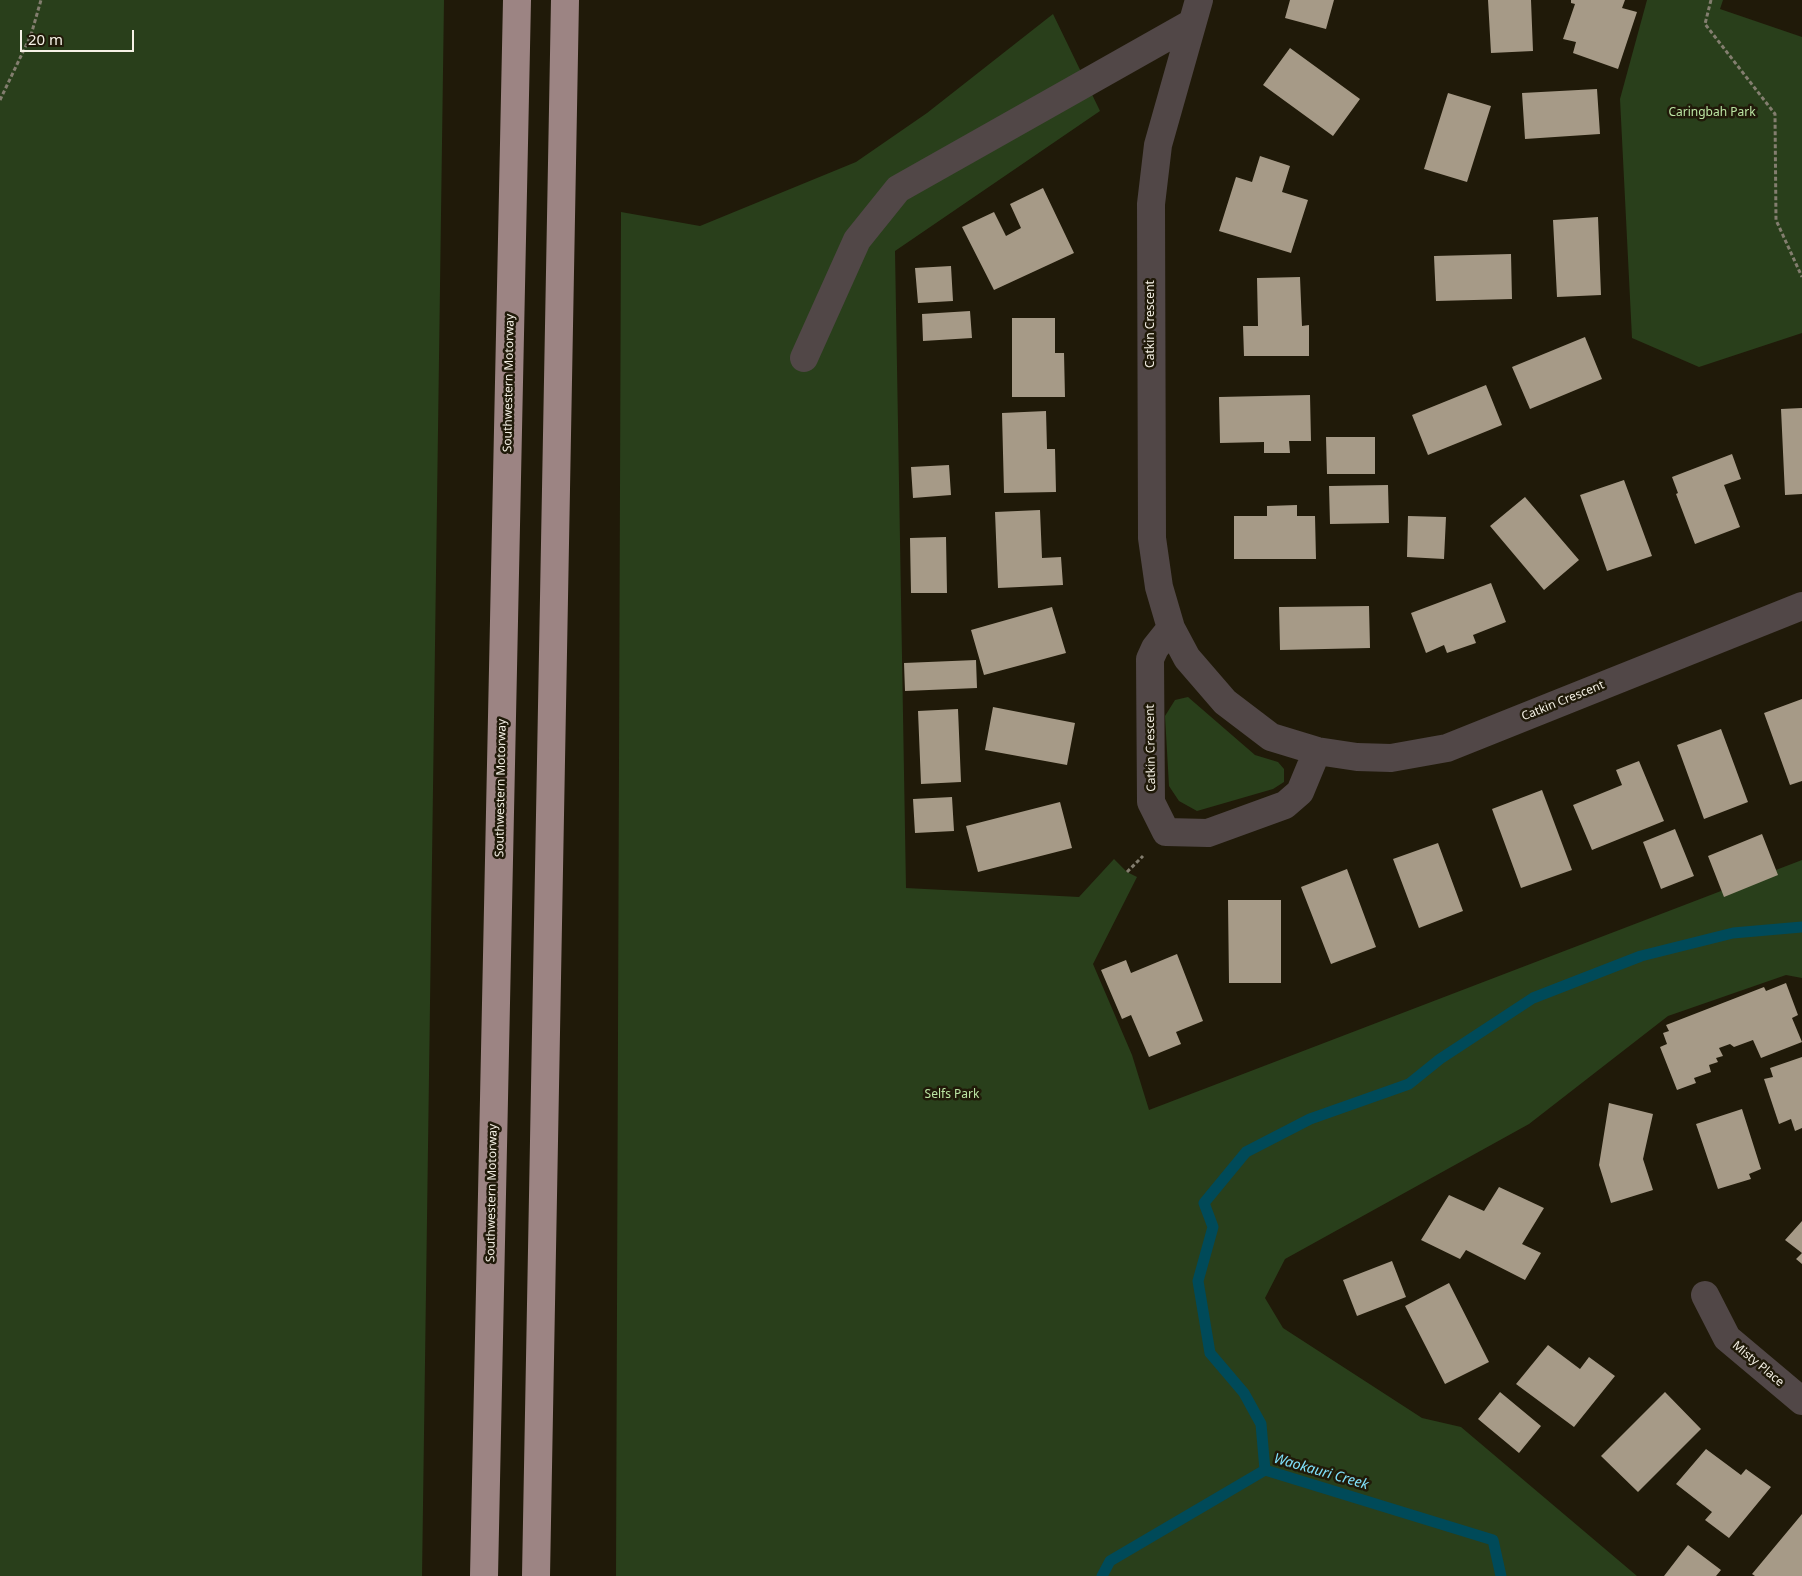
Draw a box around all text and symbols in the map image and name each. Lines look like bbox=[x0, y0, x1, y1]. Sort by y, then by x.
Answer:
scale bar bbox=[22, 20, 136, 52]
text: 20 m bbox=[28, 29, 63, 49]
park label: Caringbah Park bbox=[1668, 106, 1756, 120]
street label: Catkin Crescent bbox=[1144, 280, 1158, 368]
street label: Southwestern Motorway bbox=[501, 314, 517, 452]
street label: Catkin Crescent bbox=[1520, 678, 1606, 724]
street label: Catkin Crescent bbox=[1143, 704, 1159, 792]
street label: Southwestern Motorway bbox=[493, 719, 509, 857]
park label: Selfs Park bbox=[925, 1088, 979, 1102]
street label: Southwestern Motorway bbox=[484, 1124, 500, 1262]
street label: Misty Place bbox=[1729, 1338, 1787, 1390]
water label: Waokauri Creek bbox=[1272, 1450, 1370, 1494]

